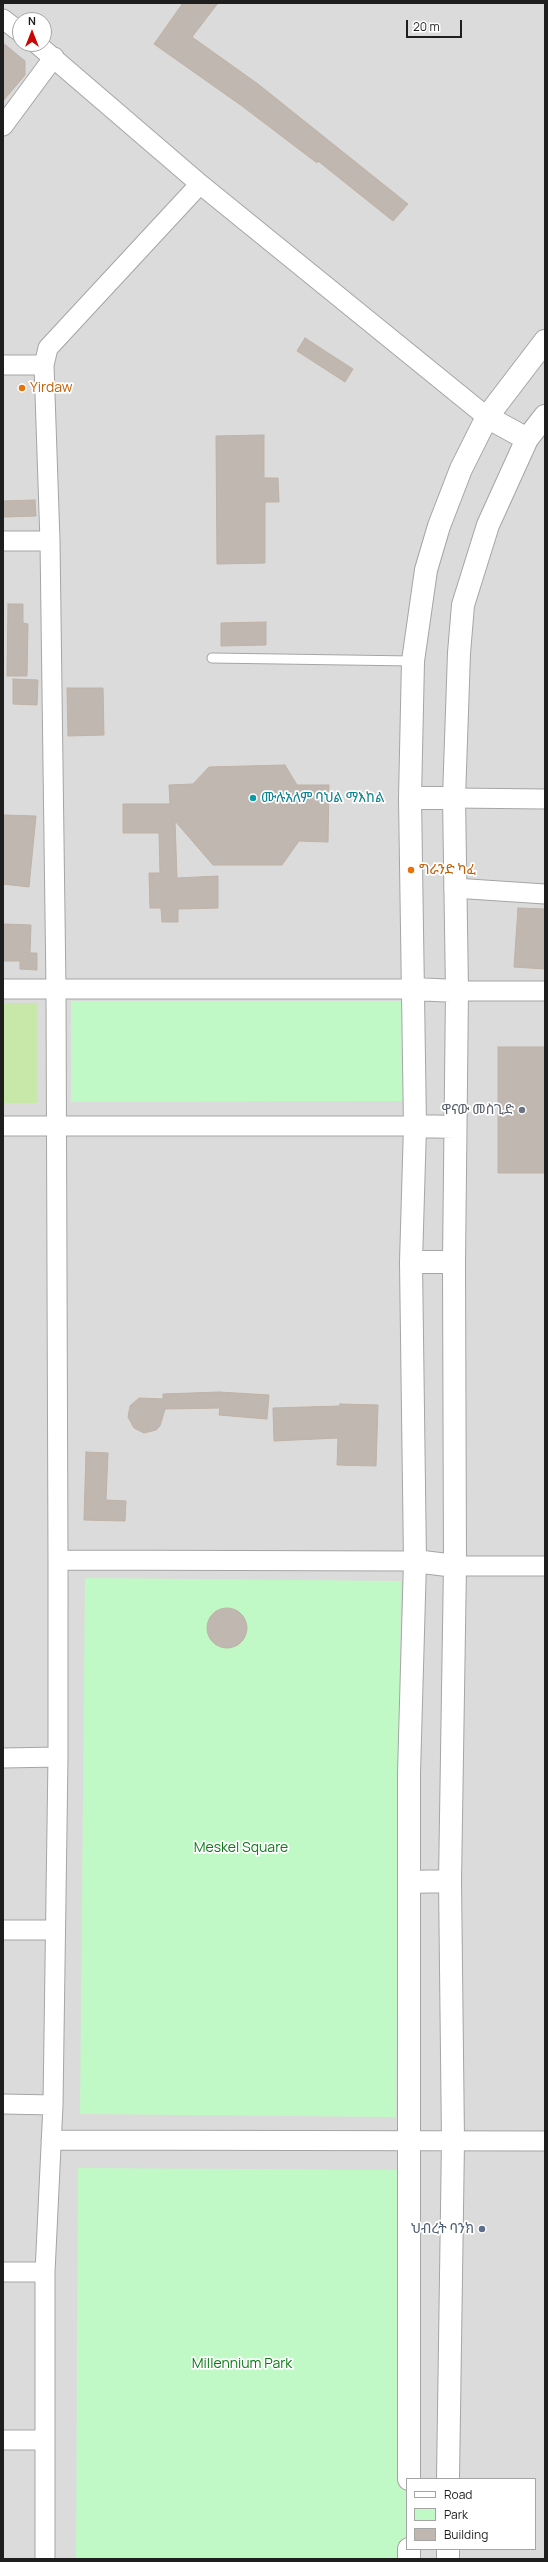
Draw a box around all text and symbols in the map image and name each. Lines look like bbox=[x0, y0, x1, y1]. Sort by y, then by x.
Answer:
north arrow bbox=[12, 12, 52, 52]
scale bar bbox=[408, 12, 464, 38]
text: N bbox=[28, 13, 36, 28]
text: 20 m bbox=[413, 18, 440, 35]
place label: Yirdaw bbox=[30, 380, 72, 396]
marker: Yirdaw bbox=[17, 383, 27, 393]
place label: ሙሉአለም ባህል ማእከል bbox=[261, 790, 384, 806]
marker: ሙሉአለም ባህል ማእከል bbox=[248, 793, 258, 803]
place label: ግራንድ ካፈ bbox=[419, 862, 476, 878]
marker: ግራንድ ካፈ bbox=[406, 865, 416, 875]
place label: ዋናው መስጊድ bbox=[441, 1102, 514, 1118]
marker: ዋናው መስጊድ bbox=[517, 1105, 527, 1115]
park label: Meskel Square bbox=[194, 1840, 288, 1856]
place label: ህብረት ባንክ bbox=[411, 2221, 474, 2237]
marker: ህብረት ባንክ bbox=[477, 2224, 487, 2234]
park label: Millennium Park bbox=[192, 2356, 292, 2372]
legend bbox=[406, 2478, 536, 2550]
text: Road bbox=[444, 2486, 472, 2503]
text: Park bbox=[444, 2506, 468, 2523]
text: Building bbox=[444, 2526, 488, 2543]

